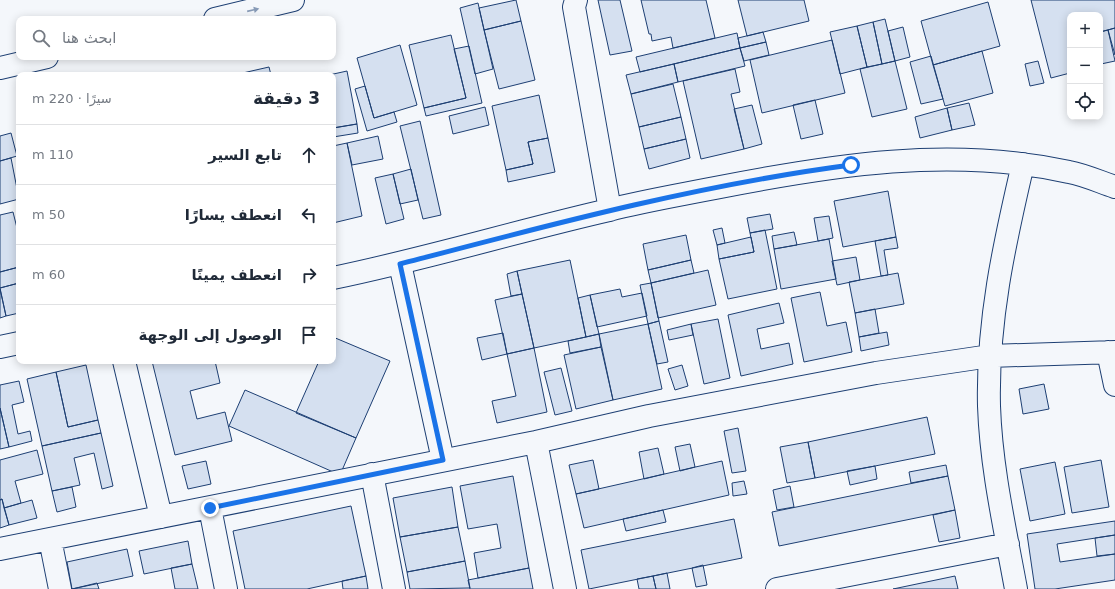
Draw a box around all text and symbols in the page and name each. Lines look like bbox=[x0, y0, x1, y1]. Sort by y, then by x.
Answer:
one-way arrow bbox=[247, 7, 259, 13]
map controls bbox=[1067, 12, 1103, 120]
button: + bbox=[1067, 12, 1103, 48]
search box bbox=[16, 16, 336, 60]
icon: search bbox=[30, 27, 52, 49]
text: ابحث هنا bbox=[62, 29, 117, 47]
button: − bbox=[1067, 48, 1103, 84]
button: locate bbox=[1067, 84, 1103, 120]
text: 3 دقيقة bbox=[253, 88, 320, 108]
text: سيرًا · 220 m bbox=[32, 91, 112, 106]
icon: ahead bbox=[298, 144, 320, 166]
text: تابع السير bbox=[208, 146, 282, 164]
text: 110 m bbox=[32, 147, 74, 162]
route start bbox=[842, 156, 860, 174]
icon: left bbox=[298, 204, 320, 226]
text: انعطف يسارًا bbox=[185, 206, 282, 224]
text: 50 m bbox=[32, 207, 65, 222]
icon: right bbox=[298, 264, 320, 286]
text: انعطف يمينًا bbox=[191, 266, 282, 284]
text: 60 m bbox=[32, 267, 65, 282]
icon: arrive bbox=[298, 324, 320, 346]
text: الوصول إلى الوجهة bbox=[139, 326, 282, 344]
route end bbox=[201, 499, 219, 517]

